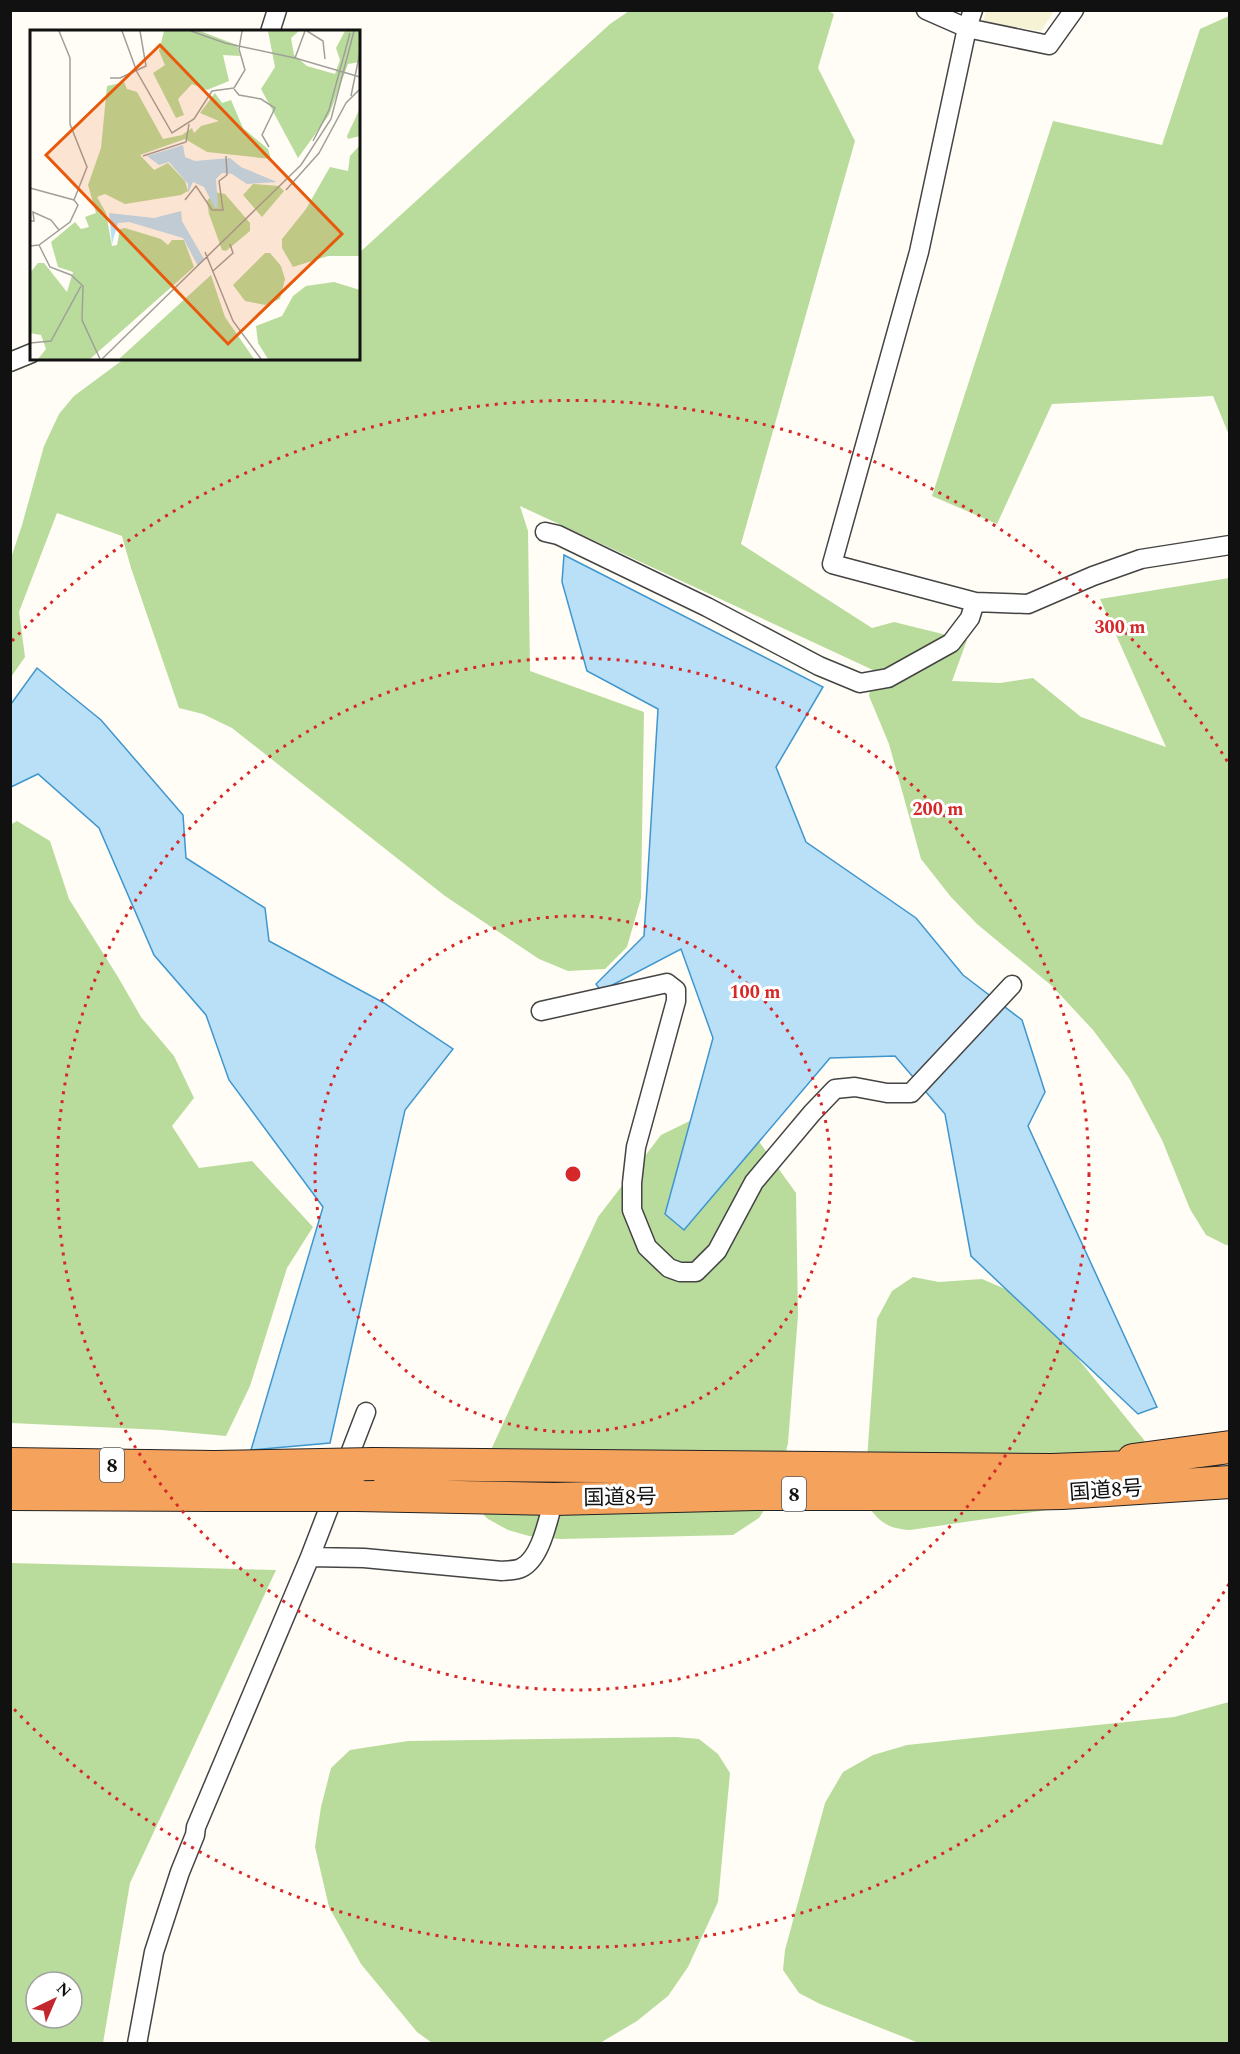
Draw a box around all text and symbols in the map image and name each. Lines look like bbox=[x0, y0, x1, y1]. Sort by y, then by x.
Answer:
inset map bbox=[30, 30, 360, 360]
text: 300 m bbox=[1094, 614, 1146, 641]
text: 200 m bbox=[912, 796, 964, 823]
text: 100 m bbox=[729, 979, 781, 1006]
centre of rings bbox=[563, 1164, 583, 1184]
road number: 8 bbox=[100, 1448, 124, 1482]
street label: 国道8号 bbox=[1068, 1472, 1144, 1510]
road number: 8 bbox=[782, 1477, 806, 1511]
street label: 国道8号 bbox=[583, 1481, 657, 1515]
north arrow bbox=[24, 1970, 84, 2030]
text: N bbox=[51, 1977, 77, 2003]

